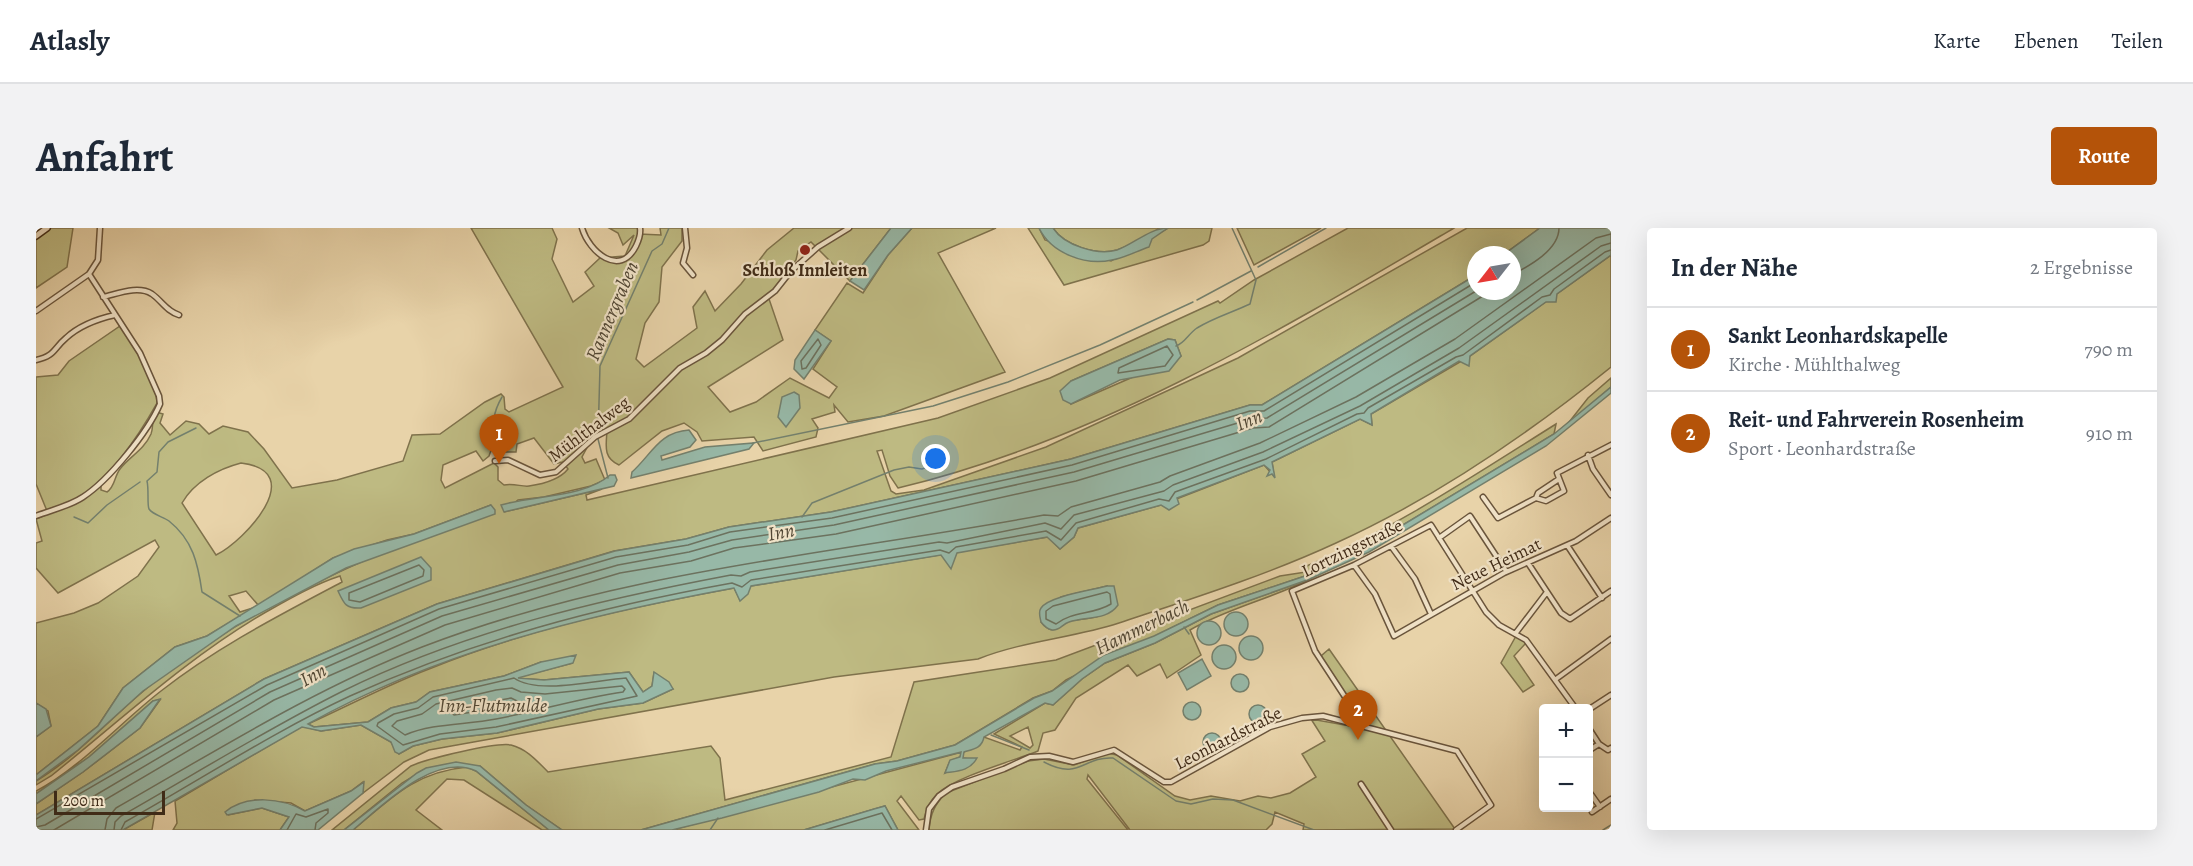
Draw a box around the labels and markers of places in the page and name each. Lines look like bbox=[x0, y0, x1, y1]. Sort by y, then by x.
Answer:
marker: Schloß Innleiten bbox=[798, 243, 812, 257]
place label: Schloß Innleiten bbox=[743, 258, 867, 282]
pin: 1 bbox=[480, 414, 518, 464]
pin: 2 bbox=[1338, 690, 1378, 740]

